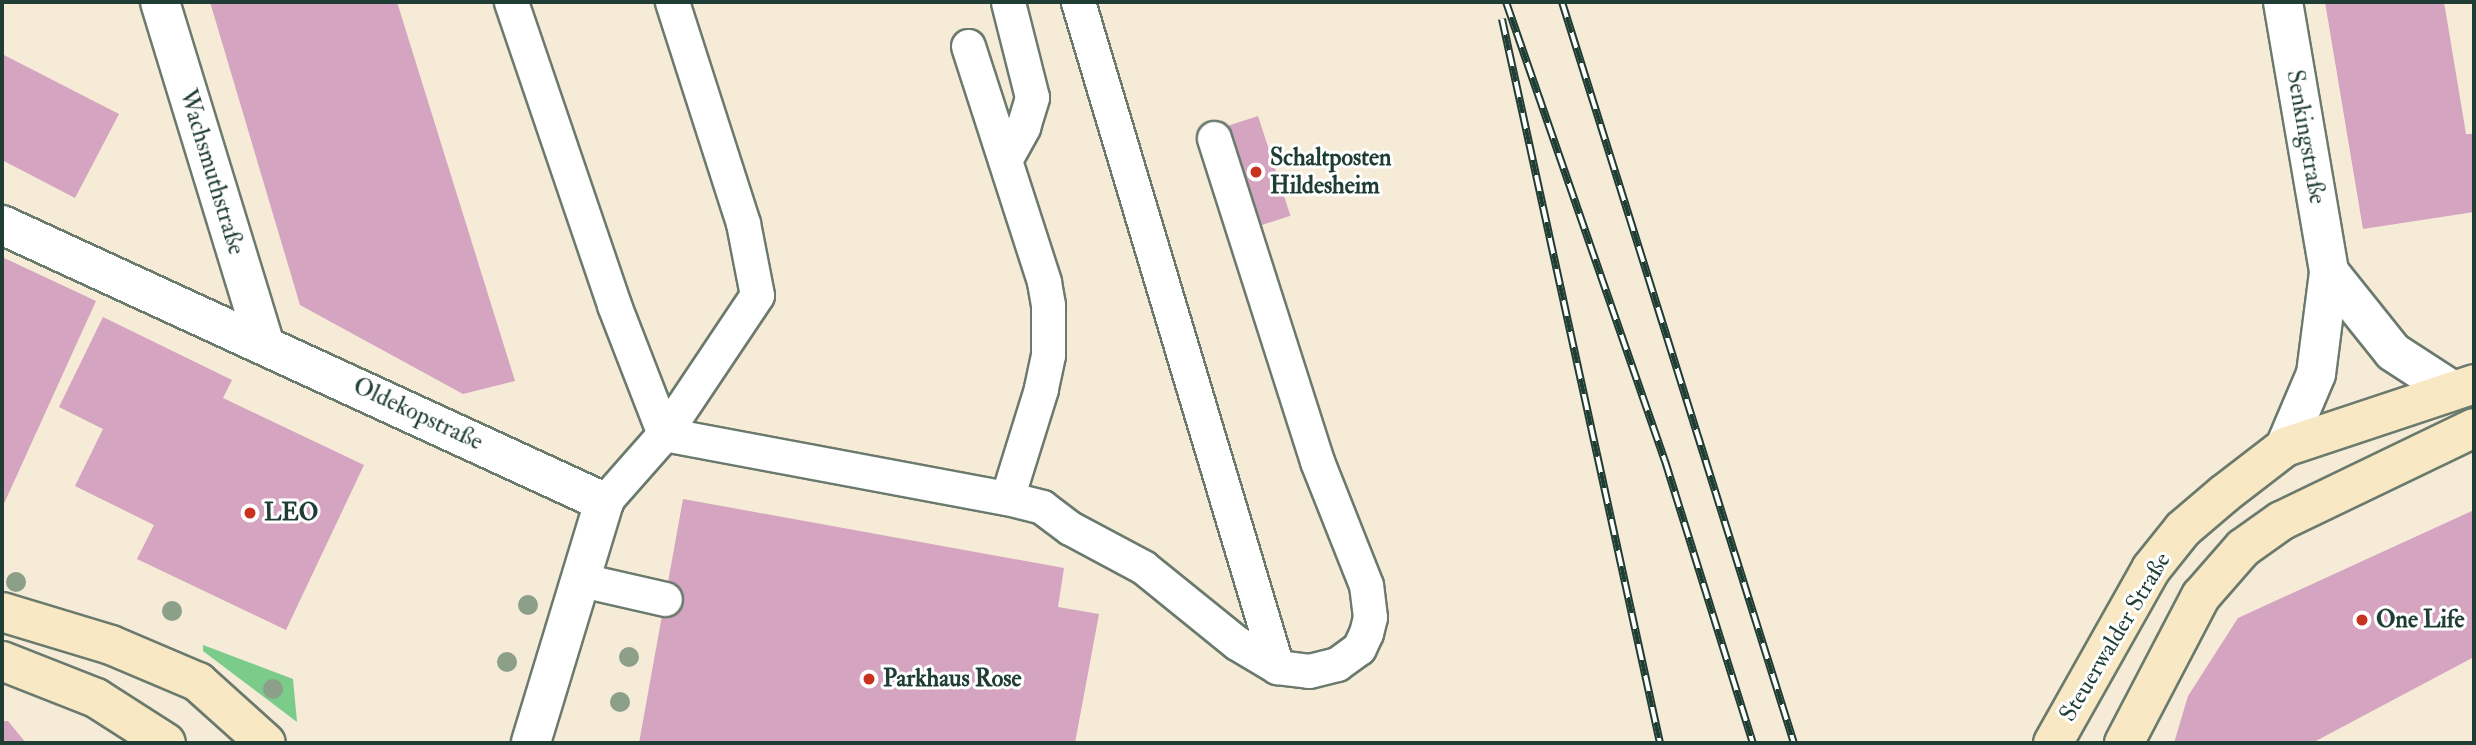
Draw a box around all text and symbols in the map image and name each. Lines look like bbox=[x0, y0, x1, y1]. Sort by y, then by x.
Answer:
street label: Senkingstraße bbox=[2280, 68, 2332, 206]
street label: Wachsmuthstraße bbox=[173, 86, 251, 258]
place label: Schaltposten Hildesheim bbox=[1270, 144, 1391, 200]
marker: Schaltposten Hildesheim bbox=[1248, 164, 1264, 180]
street label: Oldekopstraße bbox=[349, 371, 487, 457]
place label: LEO bbox=[264, 499, 318, 527]
marker: LEO bbox=[242, 505, 258, 521]
street label: Steuerwalder Straße bbox=[2053, 547, 2177, 727]
place label: One Life bbox=[2376, 606, 2464, 634]
marker: One Life bbox=[2354, 612, 2370, 628]
place label: Parkhaus Rose bbox=[883, 665, 1021, 693]
marker: Parkhaus Rose bbox=[861, 671, 877, 687]

